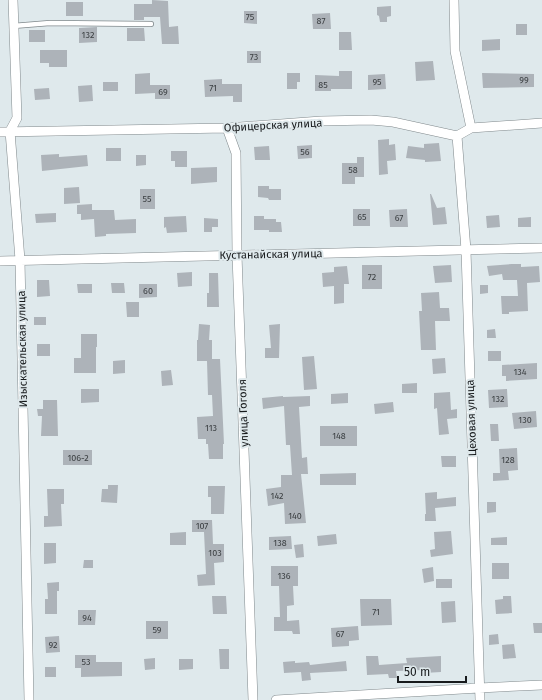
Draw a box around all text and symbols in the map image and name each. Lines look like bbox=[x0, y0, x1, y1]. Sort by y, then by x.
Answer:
house number: 75 bbox=[246, 12, 255, 22]
house number: 87 bbox=[317, 16, 325, 26]
house number: 132 bbox=[82, 30, 94, 40]
house number: 73 bbox=[250, 52, 258, 62]
house number: 99 bbox=[519, 75, 529, 85]
house number: 95 bbox=[372, 77, 382, 87]
house number: 85 bbox=[318, 80, 328, 90]
house number: 71 bbox=[209, 83, 217, 93]
house number: 69 bbox=[158, 87, 168, 97]
street label: Офицерская улица bbox=[224, 116, 323, 135]
house number: 56 bbox=[300, 147, 310, 157]
house number: 58 bbox=[348, 165, 358, 175]
house number: 55 bbox=[143, 194, 152, 204]
house number: 65 bbox=[357, 212, 367, 222]
house number: 67 bbox=[395, 213, 403, 223]
street label: Кустанайская улица bbox=[219, 247, 323, 262]
house number: 72 bbox=[368, 272, 376, 282]
house number: 60 bbox=[143, 286, 153, 296]
street label: Изыскательская улица bbox=[15, 291, 30, 407]
house number: 134 bbox=[513, 367, 527, 377]
street label: улица Гоголя bbox=[236, 379, 251, 447]
street label: Цеховая улица bbox=[464, 379, 479, 456]
house number: 132 bbox=[492, 394, 504, 404]
house number: 130 bbox=[518, 415, 532, 425]
house number: 113 bbox=[205, 423, 217, 433]
house number: 148 bbox=[332, 431, 346, 441]
house number: 106-2 bbox=[67, 453, 89, 463]
house number: 128 bbox=[501, 455, 515, 465]
house number: 142 bbox=[271, 491, 283, 501]
house number: 140 bbox=[288, 511, 302, 521]
house number: 107 bbox=[196, 521, 208, 531]
house number: 138 bbox=[273, 538, 287, 548]
house number: 103 bbox=[208, 548, 222, 558]
house number: 136 bbox=[277, 571, 291, 581]
house number: 71 bbox=[372, 607, 380, 617]
house number: 94 bbox=[82, 613, 92, 623]
house number: 59 bbox=[152, 625, 162, 635]
house number: 67 bbox=[336, 629, 344, 639]
house number: 92 bbox=[49, 640, 57, 650]
house number: 53 bbox=[82, 657, 90, 667]
scale bar bbox=[398, 658, 466, 684]
text: 50 m bbox=[404, 665, 430, 679]

